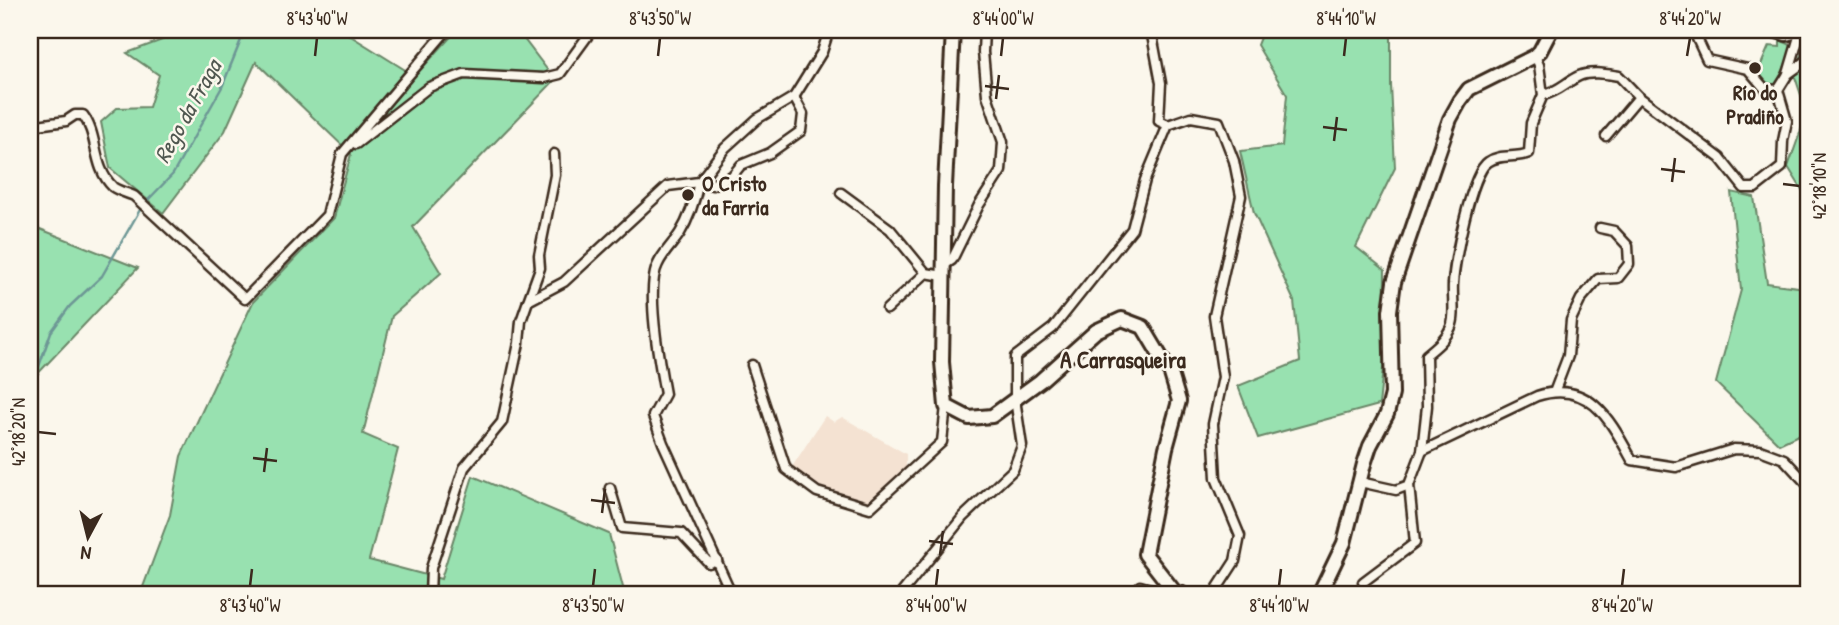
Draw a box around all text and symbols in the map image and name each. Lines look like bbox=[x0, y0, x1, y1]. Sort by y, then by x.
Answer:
text: 8°43'40"W bbox=[286, 6, 348, 31]
text: 8°43'50"W bbox=[629, 6, 691, 31]
text: 8°44'00"W bbox=[972, 6, 1034, 31]
text: 8°44'10"W bbox=[1316, 6, 1376, 31]
text: 8°44'20"W bbox=[1659, 6, 1721, 31]
water label: Rego da Fraga bbox=[146, 52, 230, 169]
marker: Río do Pradiño bbox=[1747, 60, 1763, 76]
place label: Río do Pradiño bbox=[1726, 78, 1784, 131]
text: 42°18'10"N bbox=[1807, 153, 1832, 219]
place label: O Cristo da Farria bbox=[702, 169, 769, 222]
marker: O Cristo da Farria bbox=[680, 187, 696, 203]
district label: A Carrasqueira bbox=[1060, 344, 1186, 376]
text: 42°18'20"N bbox=[6, 398, 31, 466]
north arrow bbox=[52, 503, 122, 572]
text: N bbox=[79, 540, 93, 567]
text: 8°43'40"W bbox=[219, 593, 281, 618]
text: 8°43'50"W bbox=[562, 593, 624, 618]
text: 8°44'00"W bbox=[905, 593, 967, 618]
text: 8°44'10"W bbox=[1249, 593, 1309, 618]
text: 8°44'20"W bbox=[1591, 593, 1653, 618]

